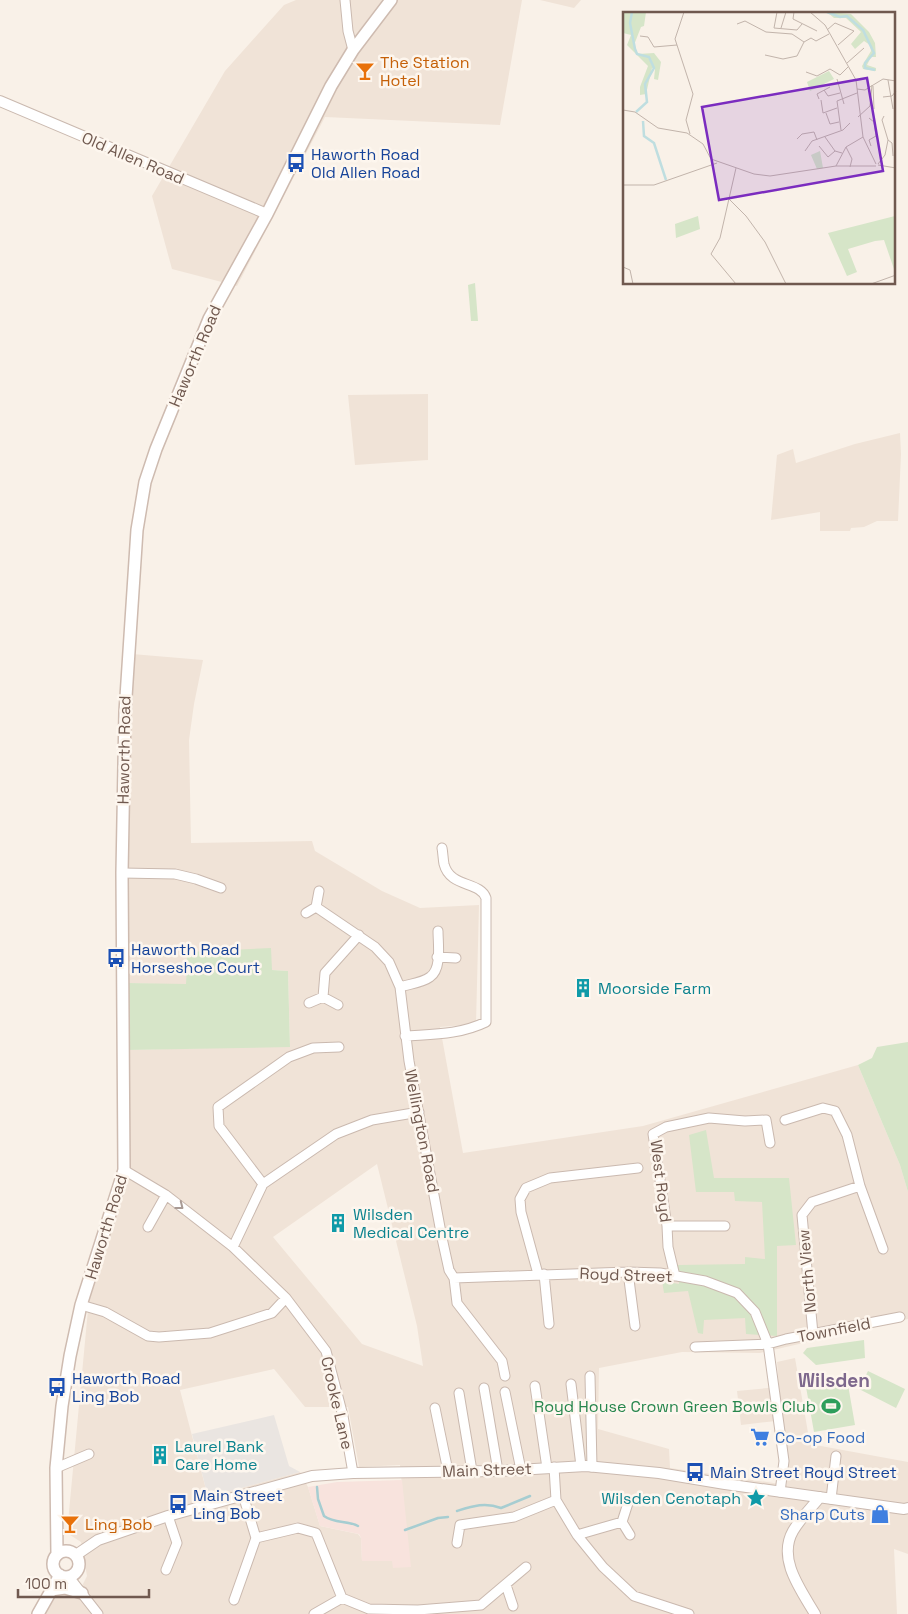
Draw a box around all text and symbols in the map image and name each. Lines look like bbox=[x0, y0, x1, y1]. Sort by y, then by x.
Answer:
inset map bbox=[623, 12, 896, 285]
place label: The Station Hotel bbox=[380, 52, 470, 91]
bar icon: The Station Hotel bbox=[354, 60, 376, 82]
street label: Old Allen Road bbox=[79, 127, 187, 189]
place label: Haworth Road Old Allen Road bbox=[311, 144, 420, 183]
bus stop icon: Haworth Road Old Allen Road bbox=[285, 152, 307, 174]
street label: Haworth Road bbox=[164, 302, 226, 410]
street label: Haworth Road bbox=[113, 695, 135, 805]
place label: Haworth Road Horseshoe Court bbox=[131, 939, 260, 978]
bus stop icon: Haworth Road Horseshoe Court bbox=[105, 947, 127, 969]
building icon: Moorside Farm bbox=[572, 977, 594, 999]
place label: Moorside Farm bbox=[598, 978, 711, 999]
street label: Wellington Road bbox=[400, 1068, 444, 1194]
street label: West Royd bbox=[646, 1138, 676, 1224]
street label: Haworth Road bbox=[80, 1172, 132, 1282]
one-way arrow bbox=[174, 1200, 183, 1208]
place label: Wilsden Medical Centre bbox=[353, 1204, 469, 1243]
building icon: Wilsden Medical Centre bbox=[327, 1212, 349, 1234]
street label: North View bbox=[793, 1228, 821, 1314]
street label: Royd Street bbox=[579, 1263, 673, 1287]
street label: Townfield bbox=[796, 1313, 872, 1347]
street label: Crooke Lane bbox=[316, 1354, 358, 1452]
place label: Haworth Road Ling Bob bbox=[72, 1368, 181, 1407]
district label: Wilsden bbox=[798, 1368, 870, 1393]
bus stop icon: Haworth Road Ling Bob bbox=[46, 1376, 68, 1398]
sports icon: Royd House Crown Green Bowls Club bbox=[820, 1395, 842, 1417]
place label: Royd House Crown Green Bowls Club bbox=[534, 1396, 816, 1417]
supermarket icon: Co-op Food bbox=[749, 1426, 771, 1448]
place label: Co-op Food bbox=[775, 1427, 865, 1448]
place label: Laurel Bank Care Home bbox=[175, 1436, 264, 1475]
building icon: Laurel Bank Care Home bbox=[149, 1444, 171, 1466]
street label: Main Street bbox=[442, 1458, 532, 1482]
bus stop icon: Main Street Royd Street bbox=[684, 1461, 706, 1483]
place label: Main Street Royd Street bbox=[710, 1462, 897, 1483]
place label: Main Street Ling Bob bbox=[193, 1485, 283, 1524]
place icon: Wilsden Cenotaph bbox=[745, 1487, 767, 1509]
place label: Wilsden Cenotaph bbox=[601, 1488, 741, 1509]
bus stop icon: Main Street Ling Bob bbox=[167, 1493, 189, 1515]
shop icon: Sharp Cuts bbox=[869, 1503, 891, 1525]
place label: Sharp Cuts bbox=[780, 1504, 865, 1525]
bar icon: Ling Bob bbox=[59, 1513, 81, 1535]
place label: Ling Bob bbox=[85, 1514, 153, 1535]
scale bar bbox=[18, 1566, 149, 1598]
text: 100 m bbox=[25, 1574, 67, 1593]

